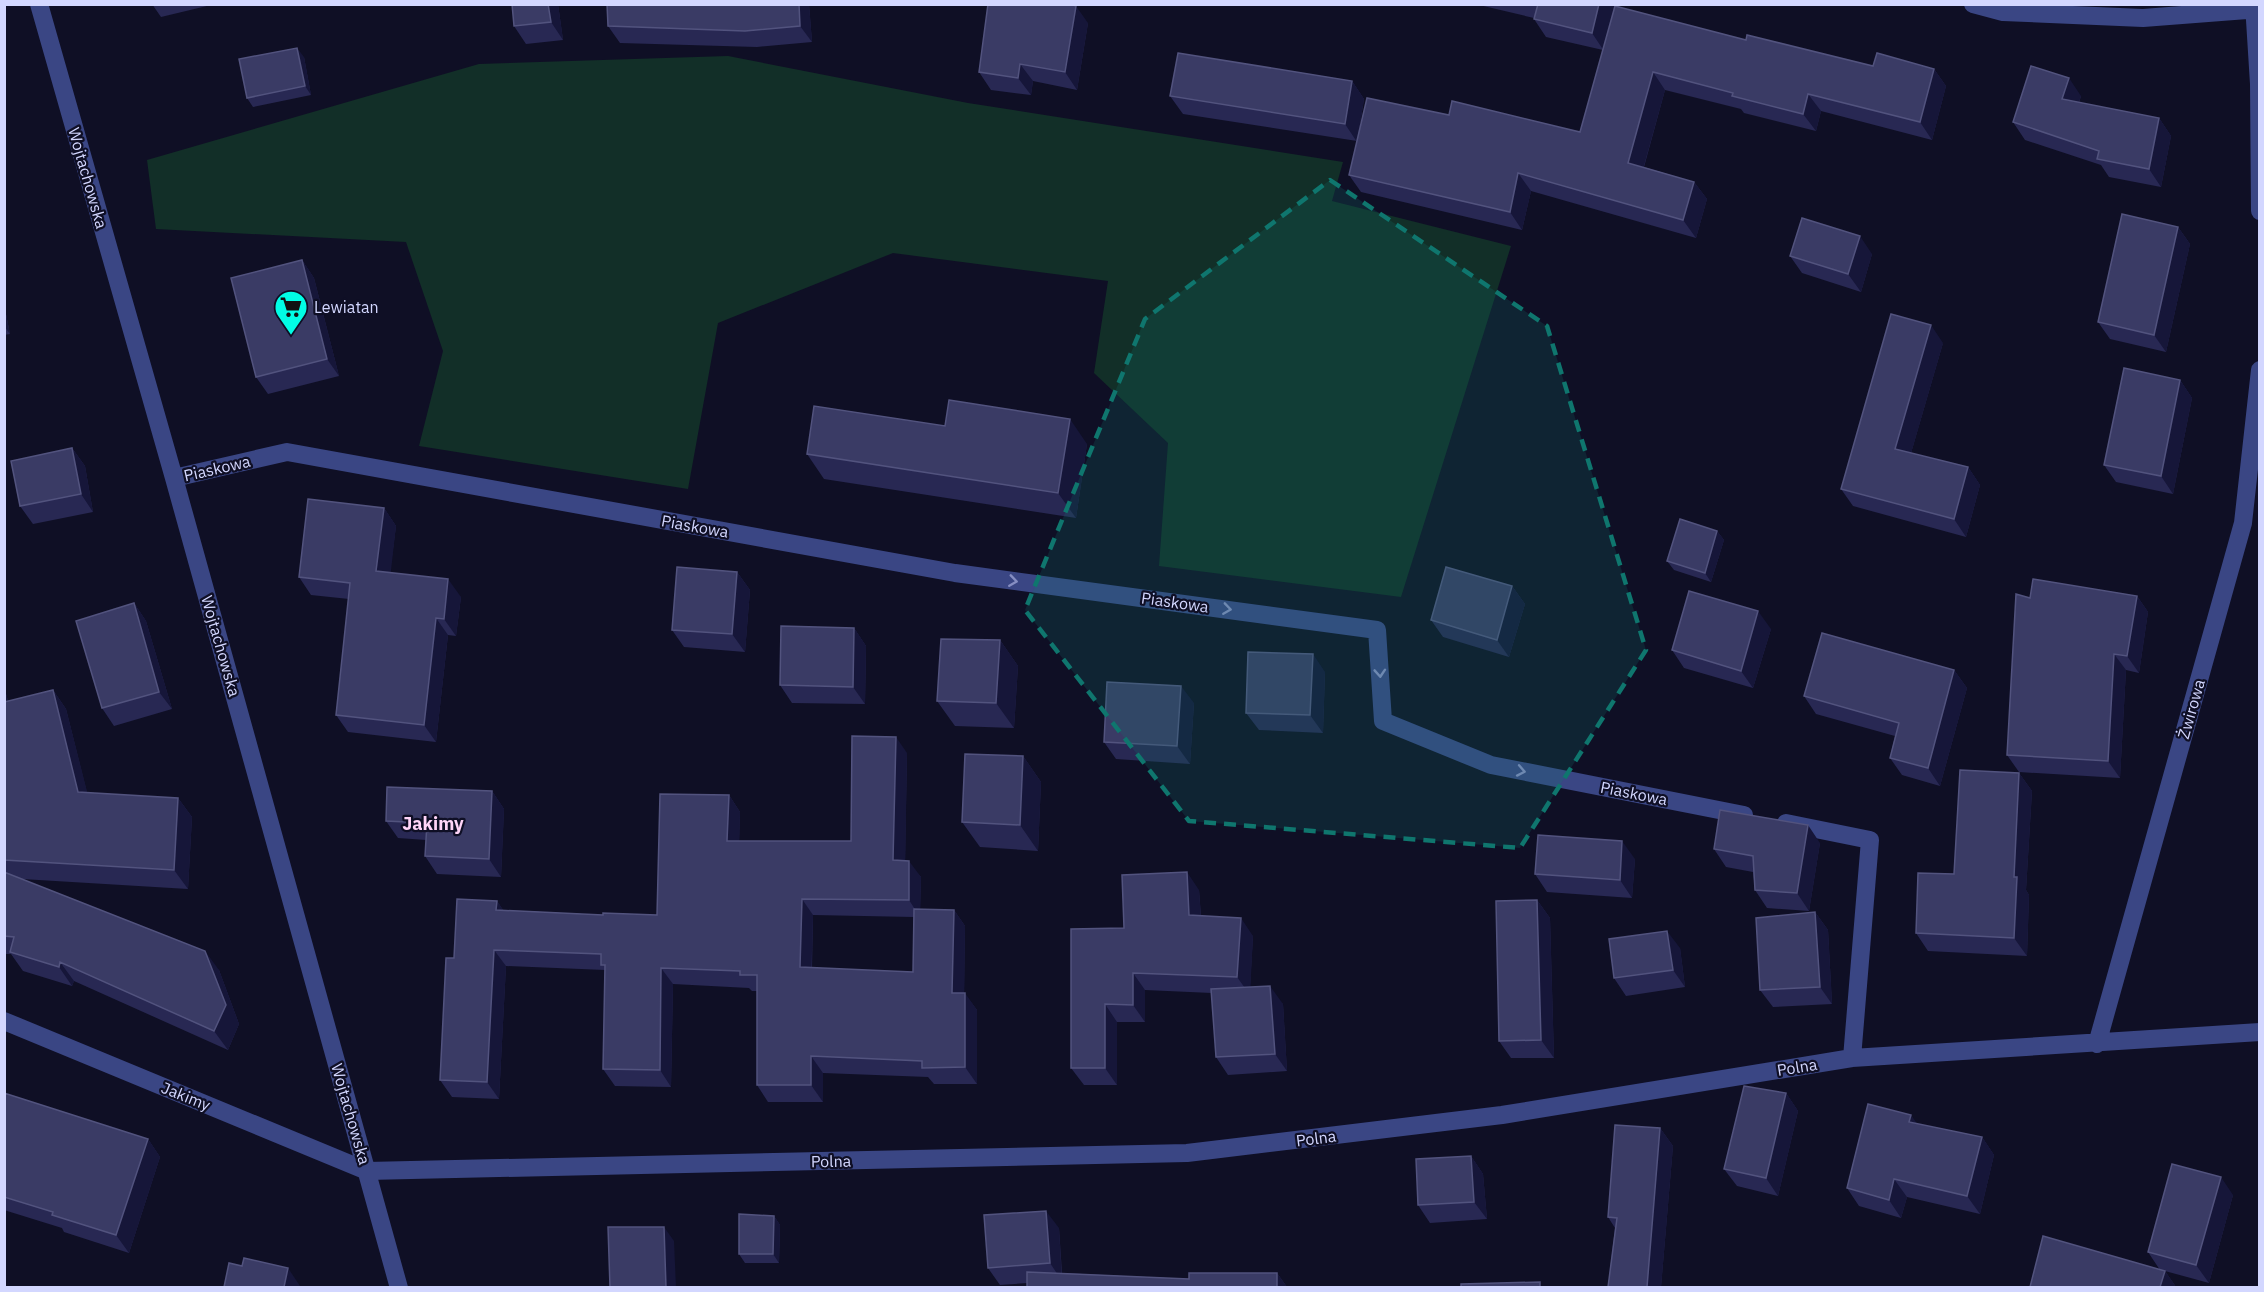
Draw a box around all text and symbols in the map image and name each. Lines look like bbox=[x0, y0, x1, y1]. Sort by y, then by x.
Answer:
street label: Wojtachowska bbox=[64, 125, 112, 231]
supermarket icon: Lewiatan bbox=[273, 289, 309, 336]
place label: Lewiatan bbox=[314, 297, 379, 317]
street label: Piaskowa bbox=[182, 451, 253, 485]
street label: Piaskowa bbox=[660, 510, 731, 542]
one-way arrow bbox=[1008, 574, 1018, 586]
street label: Piaskowa bbox=[1140, 587, 1210, 617]
street label: Wojtachowska bbox=[197, 593, 245, 699]
one-way arrow bbox=[1223, 603, 1232, 615]
one-way arrow bbox=[1373, 669, 1386, 678]
street label: Żwirowa bbox=[2173, 677, 2209, 741]
one-way arrow bbox=[1516, 764, 1526, 777]
street label: Piaskowa bbox=[1599, 777, 1670, 809]
district label: Jakimy bbox=[402, 812, 464, 835]
street label: Polna bbox=[1776, 1054, 1819, 1080]
street label: Wojtachowska bbox=[327, 1061, 375, 1167]
street label: Jakimy bbox=[159, 1077, 213, 1115]
street label: Polna bbox=[1295, 1126, 1338, 1150]
street label: Polna bbox=[811, 1151, 852, 1171]

